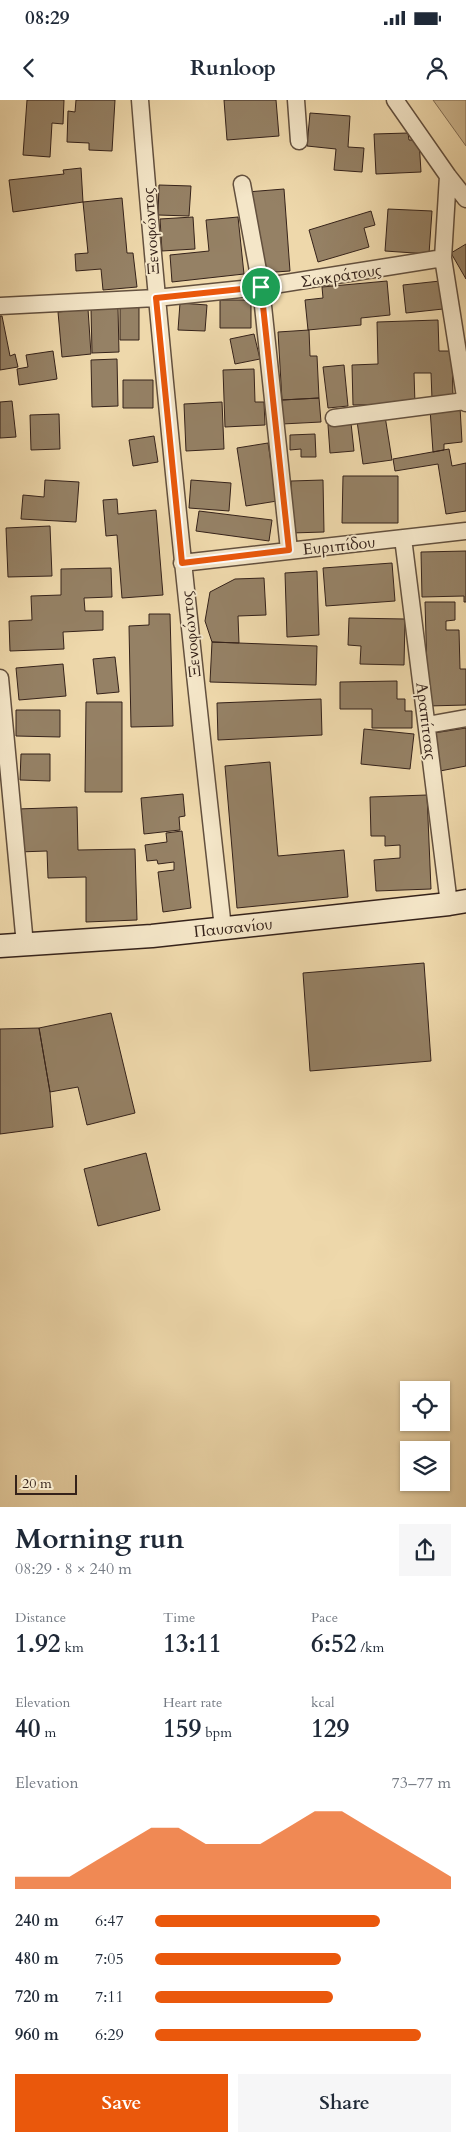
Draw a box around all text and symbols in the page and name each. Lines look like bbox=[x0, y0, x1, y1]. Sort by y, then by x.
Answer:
text: 08:29 bbox=[25, 5, 69, 31]
text: Runloop bbox=[190, 53, 276, 83]
icon: back bbox=[15, 54, 43, 82]
icon: person bbox=[423, 54, 451, 82]
street label: Ξενοφώντος bbox=[137, 187, 165, 275]
street label: Σωκράτους bbox=[299, 259, 383, 293]
pin bbox=[240, 266, 282, 308]
icon: arrive bbox=[247, 273, 275, 301]
street label: Ευριπίδου bbox=[302, 531, 377, 561]
street label: Ξενοφώντος bbox=[176, 589, 206, 678]
street label: Αραπίτσας bbox=[410, 681, 442, 761]
street label: Παυσανίου bbox=[192, 913, 274, 943]
map controls bbox=[400, 1381, 450, 1491]
button: locate bbox=[400, 1381, 450, 1431]
button: layers bbox=[400, 1441, 450, 1491]
scale bar bbox=[15, 1472, 78, 1495]
text: 20 m bbox=[22, 1474, 52, 1493]
text: Morning run bbox=[15, 1520, 184, 1558]
button: share bbox=[399, 1524, 451, 1576]
text: 08:29 · 8 × 240 m bbox=[15, 1558, 132, 1580]
text: Distance bbox=[15, 1608, 66, 1627]
text: Time bbox=[163, 1608, 195, 1627]
text: Pace bbox=[311, 1608, 338, 1627]
text: 1.92 bbox=[15, 1627, 61, 1661]
text: 13:11 bbox=[163, 1627, 221, 1661]
text: 6:52 bbox=[311, 1627, 357, 1661]
text: km bbox=[61, 1638, 84, 1657]
text: /km bbox=[357, 1638, 384, 1657]
text: Elevation bbox=[15, 1693, 71, 1712]
text: Heart rate bbox=[163, 1693, 222, 1712]
text: kcal bbox=[311, 1693, 335, 1712]
text: 40 bbox=[15, 1712, 41, 1746]
text: 159 bbox=[163, 1712, 201, 1746]
text: 129 bbox=[311, 1712, 349, 1746]
text: m bbox=[41, 1723, 56, 1742]
text: bpm bbox=[201, 1723, 232, 1742]
text: Elevation bbox=[15, 1772, 79, 1794]
text: 73–77 m bbox=[392, 1772, 451, 1794]
text: 240 m bbox=[15, 1910, 59, 1932]
text: 6:47 bbox=[95, 1910, 124, 1932]
text: 480 m bbox=[15, 1948, 59, 1970]
text: 7:05 bbox=[95, 1948, 124, 1970]
text: 720 m bbox=[15, 1986, 59, 2008]
text: 7:11 bbox=[95, 1986, 124, 2008]
text: 960 m bbox=[15, 2024, 59, 2046]
text: 6:29 bbox=[95, 2024, 124, 2046]
button: Save bbox=[15, 2074, 228, 2132]
button: Share bbox=[238, 2074, 451, 2132]

